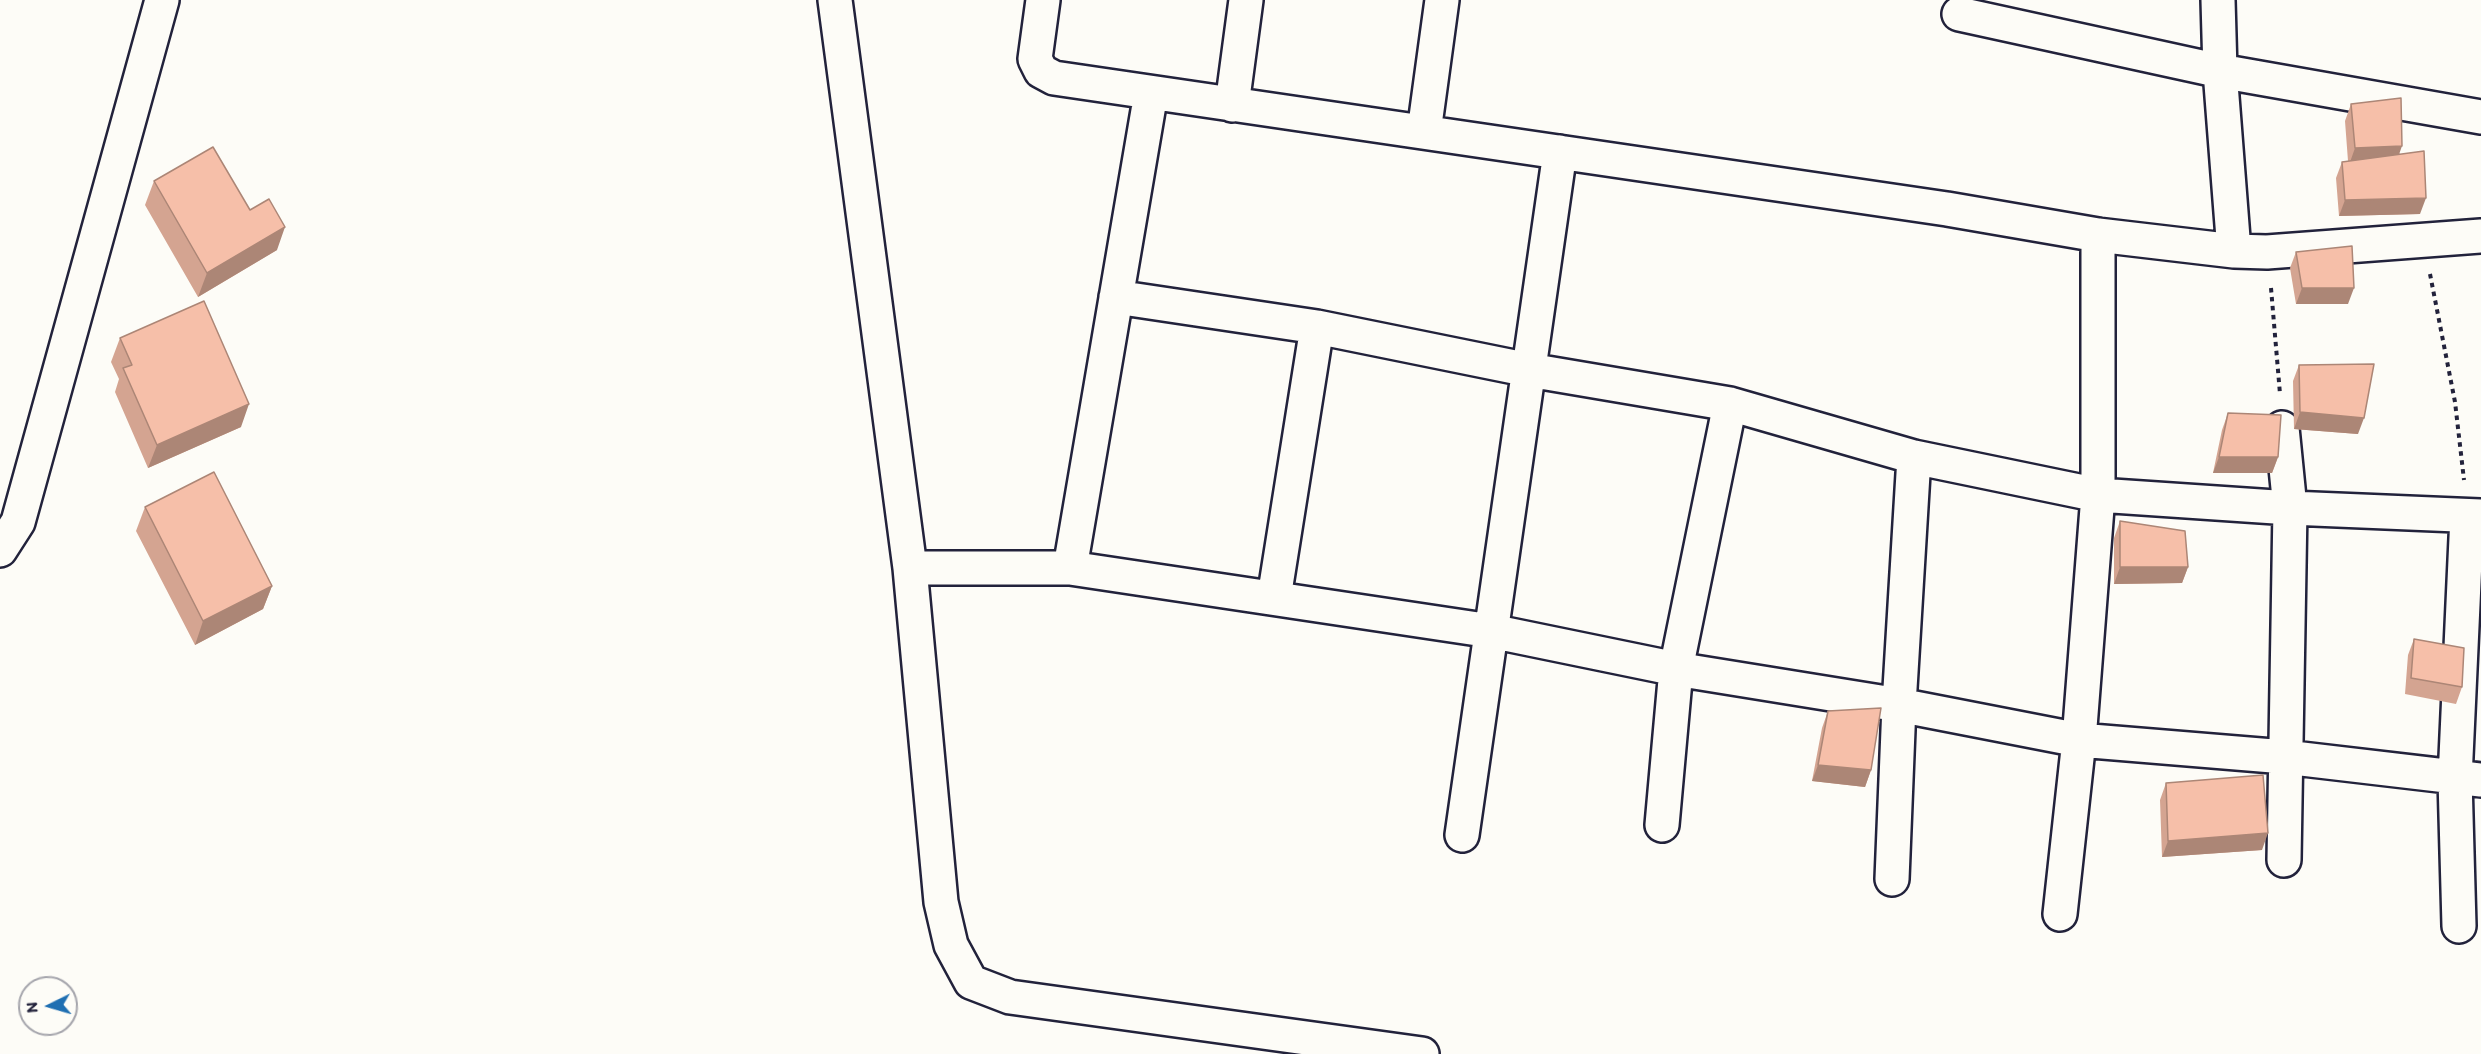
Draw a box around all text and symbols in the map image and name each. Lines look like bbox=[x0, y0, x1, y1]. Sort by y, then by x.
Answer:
north arrow bbox=[18, 976, 78, 1036]
text: N bbox=[22, 1001, 41, 1014]

